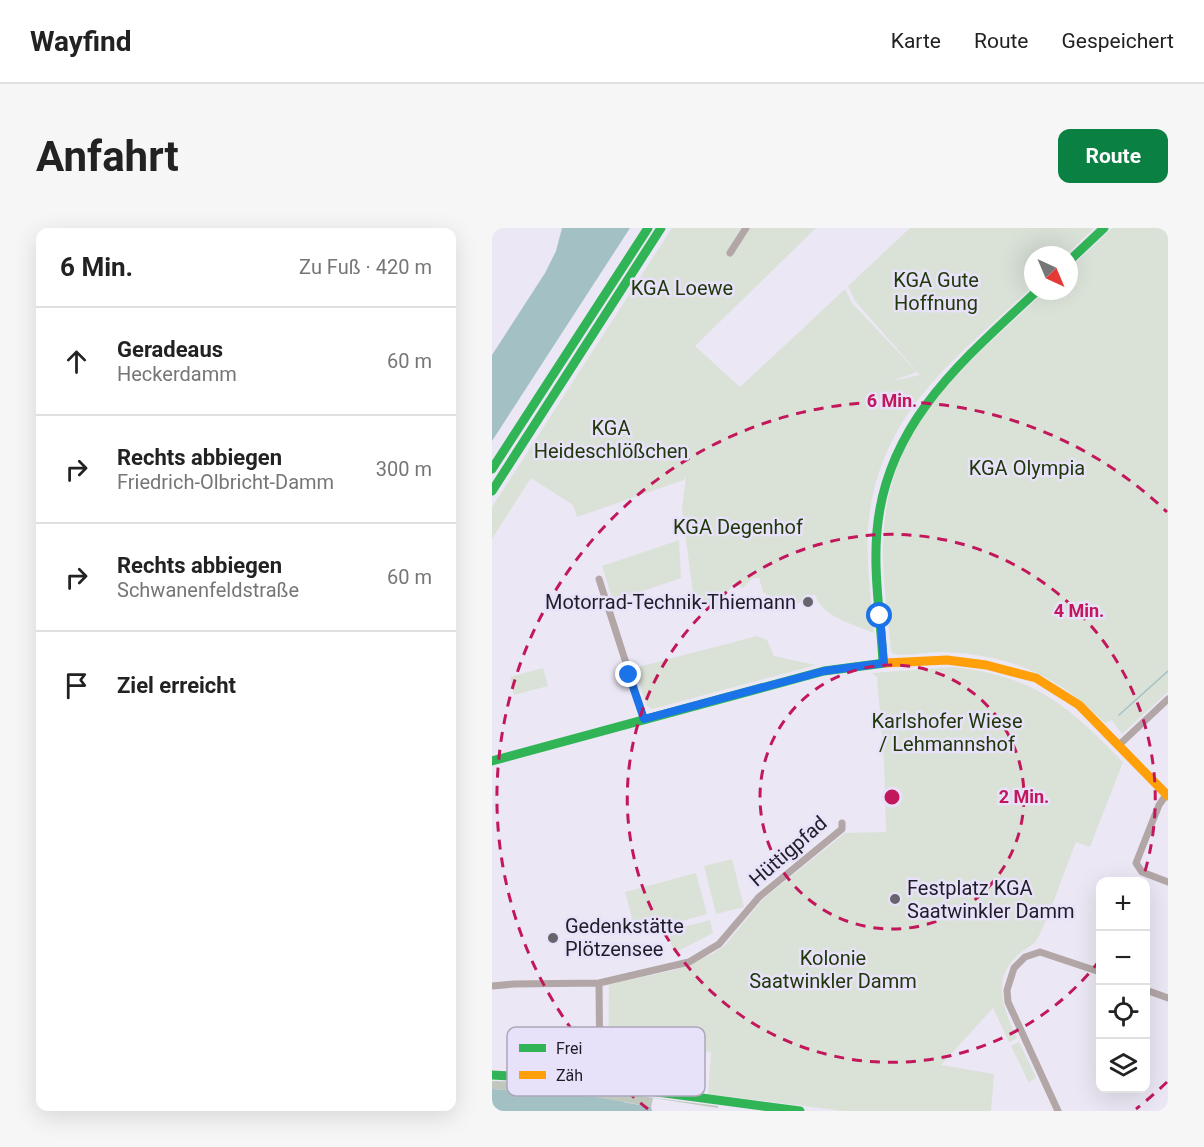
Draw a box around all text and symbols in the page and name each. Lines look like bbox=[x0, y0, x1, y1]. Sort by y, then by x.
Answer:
text: Wayfind bbox=[30, 25, 131, 58]
text: Karte bbox=[891, 29, 941, 53]
text: Route bbox=[974, 29, 1028, 53]
text: Gespeichert bbox=[1061, 29, 1174, 53]
button: Route bbox=[1058, 129, 1168, 183]
text: Anfahrt bbox=[36, 132, 179, 181]
north arrow bbox=[1024, 246, 1078, 300]
text: 6 Min. bbox=[60, 252, 133, 282]
text: Zu Fuß · 420 m bbox=[299, 255, 432, 279]
park label: KGA Gute Hoffnung bbox=[893, 268, 979, 315]
park label: KGA Loewe bbox=[631, 276, 733, 300]
text: Geradeaus bbox=[117, 337, 223, 362]
icon: ahead bbox=[60, 345, 93, 378]
text: 60 m bbox=[387, 349, 432, 373]
text: Heckerdamm bbox=[117, 362, 237, 386]
text: 6 Min. bbox=[867, 390, 917, 411]
park label: KGA Heideschlößchen bbox=[534, 416, 688, 463]
text: Rechts abbiegen bbox=[117, 445, 282, 470]
icon: right bbox=[60, 453, 93, 486]
park label: KGA Olympia bbox=[969, 456, 1085, 480]
text: 300 m bbox=[376, 457, 432, 481]
text: Friedrich-Olbricht-Damm bbox=[117, 470, 334, 494]
park label: KGA Degenhof bbox=[673, 515, 803, 539]
text: Rechts abbiegen bbox=[117, 553, 282, 578]
icon: right bbox=[60, 561, 93, 594]
text: 60 m bbox=[387, 565, 432, 589]
text: Schwanenfeldstraße bbox=[117, 578, 299, 602]
place label: Motorrad-Technik-Thiemann bbox=[545, 590, 796, 614]
marker: Motorrad-Technik-Thiemann bbox=[801, 595, 815, 609]
text: 4 Min. bbox=[1054, 600, 1104, 621]
route start bbox=[866, 602, 892, 628]
route end bbox=[615, 661, 641, 687]
icon: arrive bbox=[60, 669, 93, 702]
text: Ziel erreicht bbox=[117, 673, 236, 698]
park label: Karlshofer Wiese / Lehmannshof bbox=[871, 709, 1023, 756]
text: 2 Min. bbox=[999, 786, 1049, 807]
centre of rings bbox=[882, 787, 902, 807]
street label: Hüttigpfad bbox=[744, 811, 832, 891]
place label: Festplatz KGA Saatwinkler Damm bbox=[907, 876, 1075, 923]
map controls bbox=[1096, 877, 1150, 1093]
button: + bbox=[1096, 877, 1150, 931]
marker: Festplatz KGA Saatwinkler Damm bbox=[888, 892, 902, 906]
place label: Gedenkstätte Plötzensee bbox=[565, 914, 684, 961]
marker: Gedenkstätte Plötzensee bbox=[546, 931, 560, 945]
button: − bbox=[1096, 931, 1150, 985]
park label: Kolonie Saatwinkler Damm bbox=[749, 946, 917, 993]
button: locate bbox=[1096, 985, 1150, 1039]
legend bbox=[507, 1027, 705, 1096]
text: Frei bbox=[556, 1039, 582, 1058]
button: layers bbox=[1096, 1039, 1150, 1093]
text: Zäh bbox=[556, 1066, 583, 1085]

